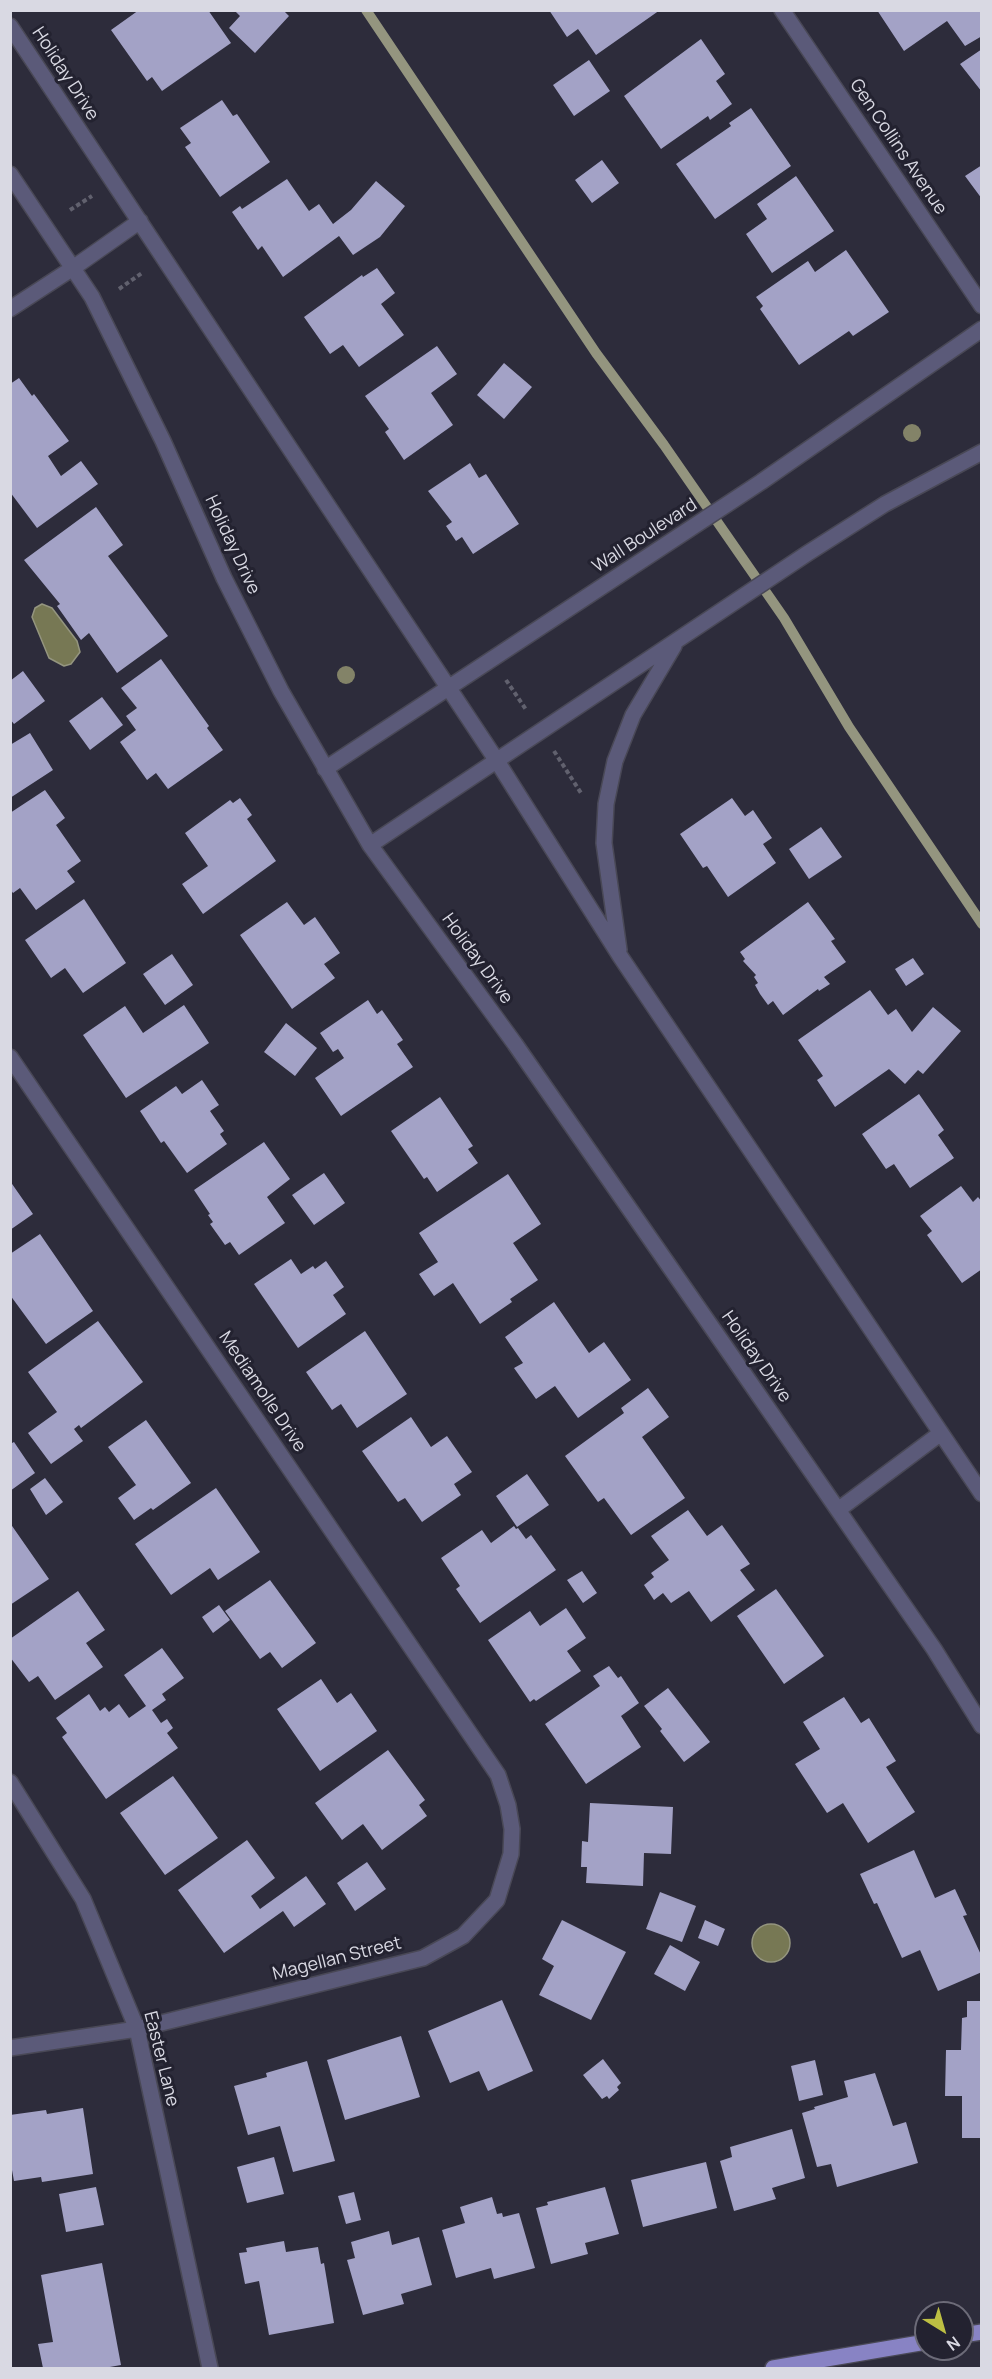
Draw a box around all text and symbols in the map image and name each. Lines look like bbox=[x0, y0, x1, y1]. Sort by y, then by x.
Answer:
street label: Holiday Drive bbox=[27, 23, 103, 125]
street label: Gen Collins Avenue bbox=[845, 75, 951, 219]
street label: Holiday Drive bbox=[200, 492, 264, 598]
street label: Wall Boulevard bbox=[589, 494, 701, 578]
street label: Holiday Drive bbox=[437, 910, 517, 1008]
street label: Holiday Drive bbox=[717, 1307, 795, 1407]
street label: Mediamolle Drive bbox=[214, 1328, 310, 1456]
street label: Magellan Street bbox=[270, 1933, 404, 1985]
street label: Easter Lane bbox=[139, 2009, 183, 2109]
north arrow bbox=[914, 2301, 974, 2361]
text: N bbox=[942, 2332, 965, 2356]

